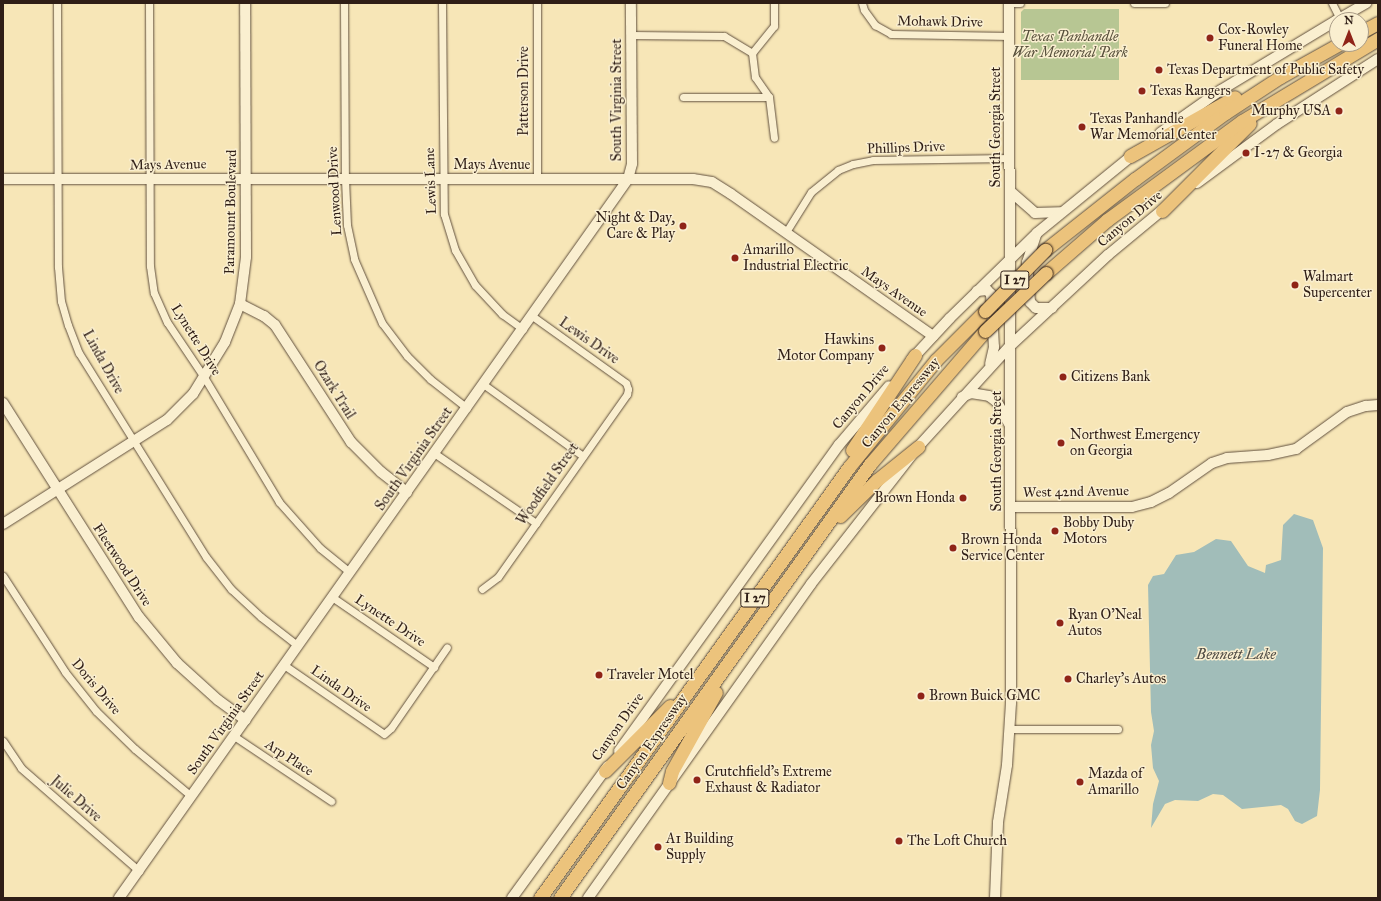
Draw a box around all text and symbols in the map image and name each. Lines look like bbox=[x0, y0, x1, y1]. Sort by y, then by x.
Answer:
north arrow bbox=[1329, 12, 1369, 52]
street label: Mohawk Drive bbox=[897, 13, 983, 31]
text: N bbox=[1344, 14, 1354, 27]
place label: Cox-Rowley Funeral Home bbox=[1218, 22, 1302, 54]
park label: Texas Panhandle War Memorial Park bbox=[1012, 29, 1128, 62]
marker: Cox-Rowley Funeral Home bbox=[1205, 33, 1215, 43]
street label: South Virginia Street bbox=[609, 39, 625, 161]
street label: Patterson Drive bbox=[516, 46, 532, 136]
place label: Texas Department of Public Safety bbox=[1167, 62, 1364, 78]
marker: Texas Department of Public Safety bbox=[1154, 65, 1164, 75]
street label: South Georgia Street bbox=[988, 67, 1004, 187]
place label: Texas Rangers bbox=[1150, 83, 1231, 99]
marker: Texas Rangers bbox=[1137, 86, 1147, 96]
place label: Murphy USA bbox=[1252, 103, 1331, 119]
marker: Murphy USA bbox=[1334, 106, 1344, 116]
place label: Texas Panhandle War Memorial Center bbox=[1090, 111, 1216, 144]
marker: Texas Panhandle War Memorial Center bbox=[1077, 122, 1087, 132]
street label: Phillips Drive bbox=[866, 138, 946, 158]
place label: I-27 & Georgia bbox=[1254, 145, 1342, 161]
street label: Lenwood Drive bbox=[324, 146, 346, 236]
street label: Lewis Lane bbox=[421, 147, 441, 215]
marker: I-27 & Georgia bbox=[1241, 148, 1251, 158]
street label: Paramount Boulevard bbox=[222, 149, 240, 275]
street label: Mays Avenue bbox=[129, 156, 207, 174]
street label: Mays Avenue bbox=[454, 157, 530, 173]
street label: Canyon Drive bbox=[1094, 187, 1166, 251]
place label: Night & Day, Care & Play bbox=[596, 210, 675, 242]
marker: Night & Day, Care & Play bbox=[678, 221, 688, 231]
place label: Amarillo Industrial Electric bbox=[743, 242, 848, 274]
marker: Amarillo Industrial Electric bbox=[730, 253, 740, 263]
street label: Mays Avenue bbox=[858, 263, 930, 321]
road number: I 27 bbox=[1000, 269, 1030, 291]
place label: Walmart Supercenter bbox=[1303, 269, 1372, 302]
marker: Walmart Supercenter bbox=[1290, 280, 1300, 290]
street label: Lynette Drive bbox=[167, 301, 225, 379]
street label: Lewis Drive bbox=[556, 314, 622, 368]
street label: Linda Drive bbox=[79, 327, 127, 397]
place label: Hawkins Motor Company bbox=[777, 332, 874, 364]
marker: Hawkins Motor Company bbox=[877, 343, 887, 353]
street label: Canyon Expressway bbox=[858, 354, 944, 452]
street label: Ozark Trail bbox=[309, 358, 359, 422]
street label: Canyon Drive bbox=[829, 361, 893, 433]
place label: Citizens Bank bbox=[1071, 369, 1150, 385]
marker: Citizens Bank bbox=[1058, 372, 1068, 382]
street label: South Georgia Street bbox=[989, 391, 1005, 511]
street label: South Virginia Street bbox=[372, 404, 456, 514]
place label: Northwest Emergency on Georgia bbox=[1070, 427, 1200, 460]
marker: Northwest Emergency on Georgia bbox=[1055, 437, 1067, 449]
street label: Woodfield Street bbox=[513, 440, 583, 528]
street label: West 42nd Avenue bbox=[1023, 483, 1129, 501]
place label: Brown Honda bbox=[874, 490, 955, 506]
marker: Brown Honda bbox=[958, 493, 968, 503]
place label: Bobby Duby Motors bbox=[1063, 515, 1134, 548]
street label: Fleetwood Drive bbox=[89, 520, 155, 610]
marker: Bobby Duby Motors bbox=[1050, 526, 1060, 536]
place label: Brown Honda Service Center bbox=[961, 532, 1045, 564]
marker: Brown Honda Service Center bbox=[948, 543, 958, 553]
road number: I 27 bbox=[740, 587, 770, 609]
street label: Lynette Drive bbox=[352, 591, 428, 651]
place label: Ryan O'Neal Autos bbox=[1068, 607, 1142, 640]
marker: Ryan O'Neal Autos bbox=[1055, 618, 1065, 628]
water label: Bennett Lake bbox=[1196, 646, 1276, 664]
street label: Doris Drive bbox=[68, 656, 124, 718]
street label: Linda Drive bbox=[307, 662, 375, 716]
place label: Traveler Motel bbox=[607, 667, 694, 683]
street label: South Virginia Street bbox=[184, 668, 268, 778]
marker: Traveler Motel bbox=[594, 670, 604, 680]
place label: Charley's Autos bbox=[1076, 671, 1166, 687]
marker: Charley's Autos bbox=[1063, 674, 1073, 684]
place label: Brown Buick GMC bbox=[929, 688, 1040, 704]
street label: Canyon Drive bbox=[588, 690, 648, 764]
street label: Canyon Expressway bbox=[613, 691, 691, 793]
marker: Brown Buick GMC bbox=[916, 691, 926, 701]
street label: Arp Place bbox=[262, 736, 316, 780]
place label: Crutchfield's Extreme Exhaust & Radiator bbox=[705, 764, 832, 796]
place label: Mazda of Amarillo bbox=[1088, 766, 1143, 798]
street label: Julie Drive bbox=[47, 772, 105, 826]
marker: Crutchfield's Extreme Exhaust & Radiator bbox=[692, 775, 702, 785]
marker: Mazda of Amarillo bbox=[1075, 777, 1085, 787]
place label: A1 Building Supply bbox=[666, 831, 733, 864]
place label: The Loft Church bbox=[907, 833, 1007, 849]
marker: The Loft Church bbox=[894, 836, 904, 846]
marker: A1 Building Supply bbox=[653, 842, 663, 852]

